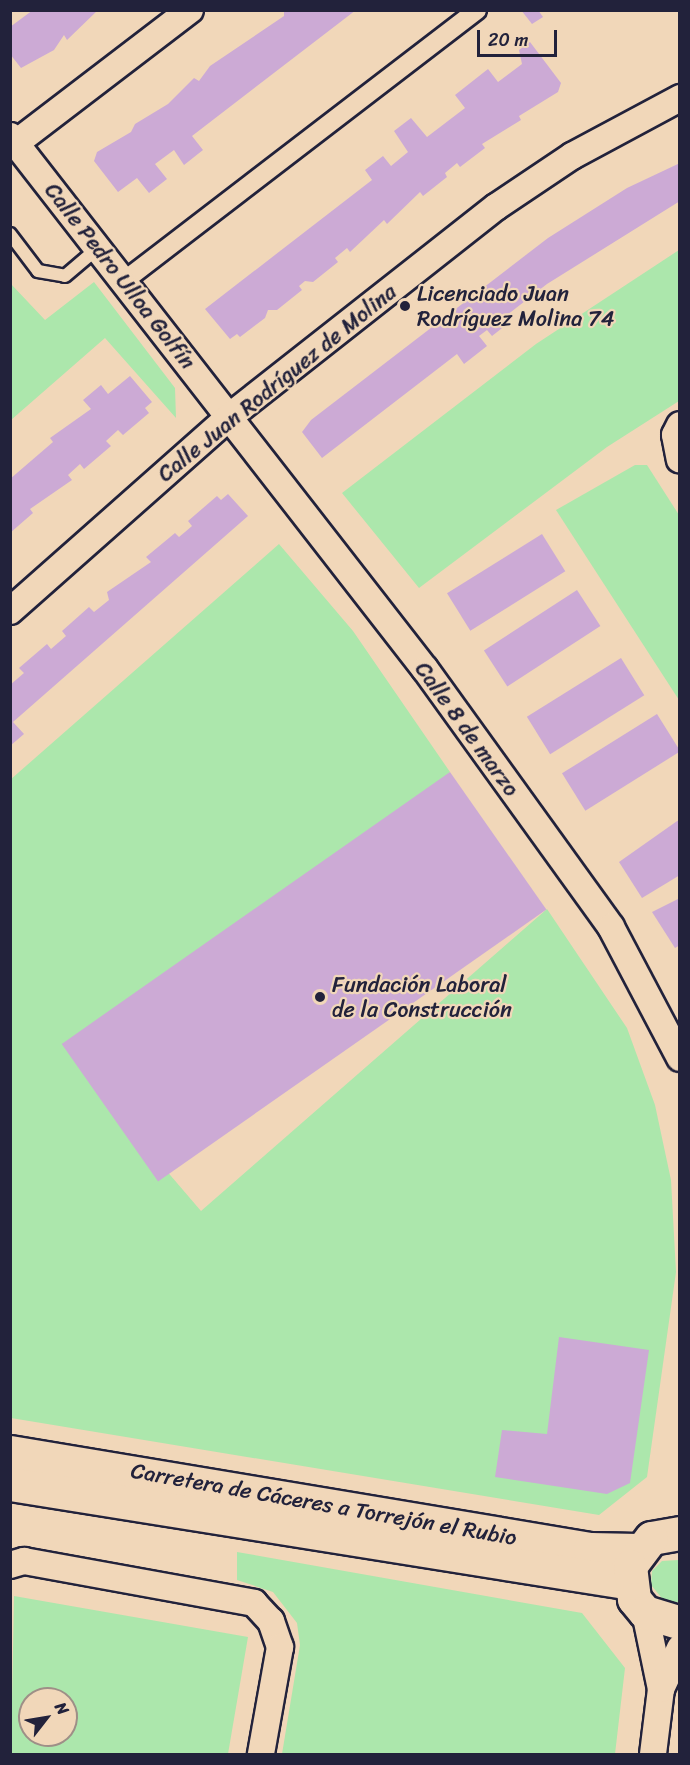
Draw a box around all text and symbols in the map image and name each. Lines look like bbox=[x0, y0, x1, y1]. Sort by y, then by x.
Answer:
scale bar bbox=[480, 18, 560, 56]
text: 20 m bbox=[488, 24, 528, 56]
street label: Calle Pedro Ulloa Golfín bbox=[39, 177, 201, 375]
street label: Calle Juan Rodríguez de Molina bbox=[153, 279, 401, 487]
place label: Licenciado Juan Rodríguez Molina 74 bbox=[417, 280, 614, 332]
marker: Licenciado Juan Rodríguez Molina 74 bbox=[398, 299, 412, 313]
street label: Calle 8 de marzo bbox=[409, 656, 525, 802]
place label: Fundación Laboral de la Construcción bbox=[332, 971, 511, 1022]
marker: Fundación Laboral de la Construcción bbox=[313, 990, 327, 1004]
street label: Carretera de Cáceres a Torrejón el Rubio bbox=[130, 1457, 518, 1551]
north arrow bbox=[18, 1687, 78, 1747]
text: N bbox=[47, 1696, 77, 1721]

